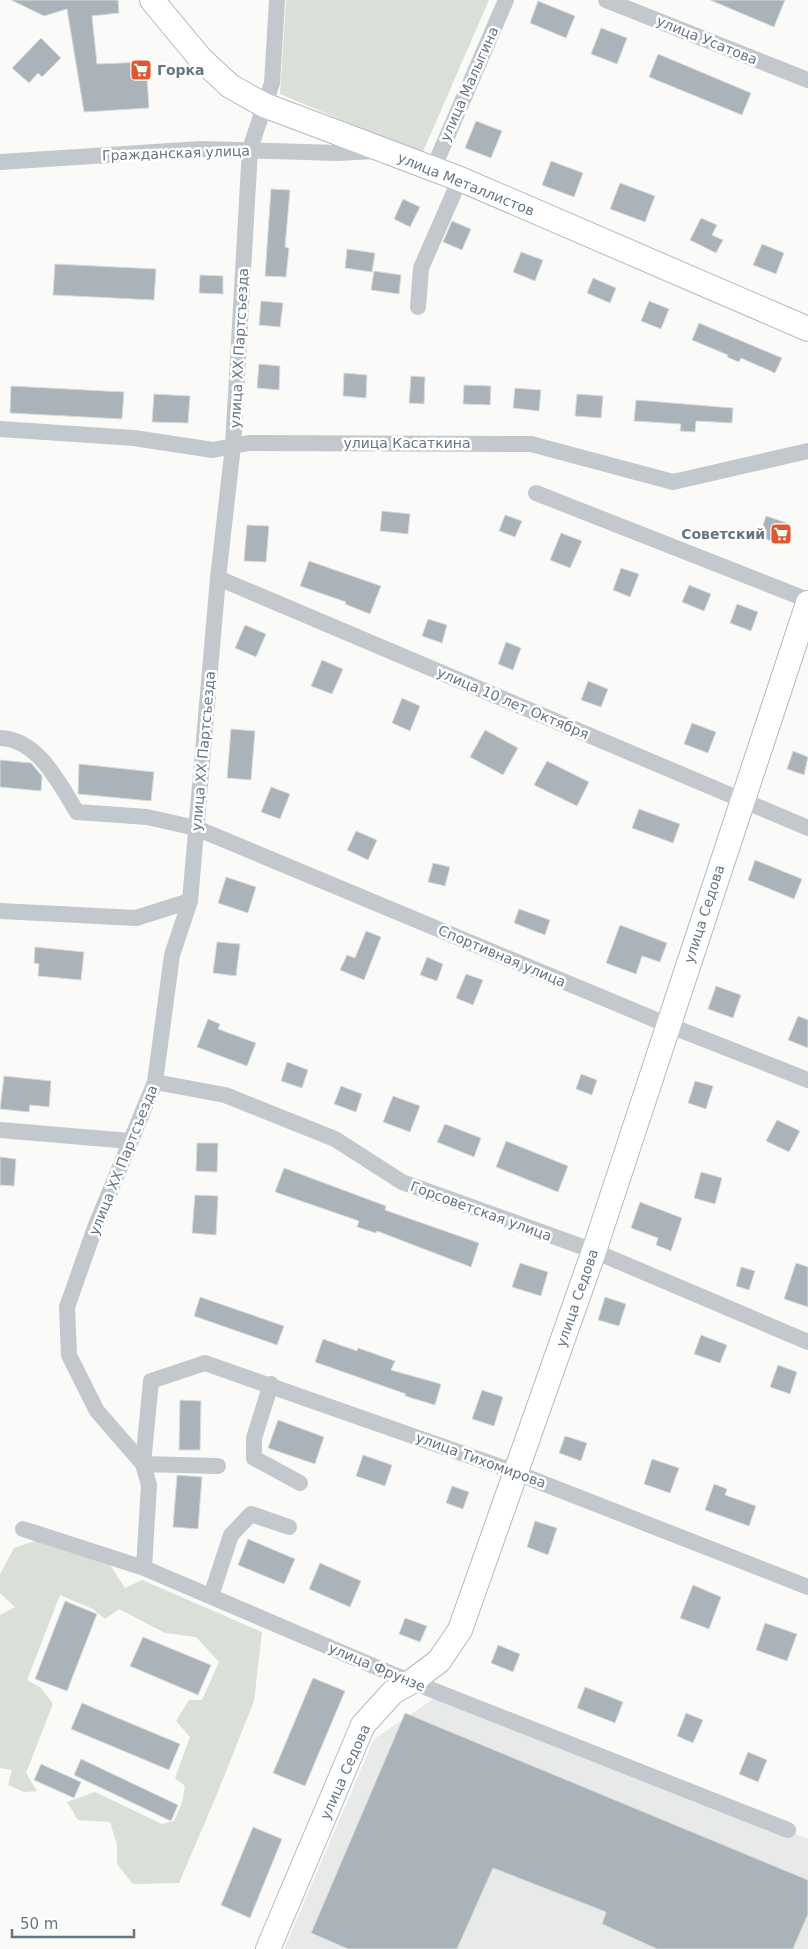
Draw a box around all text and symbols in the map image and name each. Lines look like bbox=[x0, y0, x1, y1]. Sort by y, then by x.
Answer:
street label: улица Усатова bbox=[654, 12, 760, 68]
street label: улица Малыгина bbox=[437, 24, 501, 144]
supermarket icon: Горка bbox=[129, 58, 153, 82]
place label: Горка bbox=[157, 62, 205, 78]
street label: Гражданская улица bbox=[102, 142, 250, 164]
street label: улица Металлистов bbox=[395, 149, 537, 219]
street label: улица XX Партсъезда bbox=[227, 267, 251, 429]
street label: улица Касаткина bbox=[343, 435, 471, 451]
supermarket icon: Советский bbox=[769, 522, 793, 546]
place label: Советский bbox=[681, 526, 765, 542]
street label: улица 10 лет Октября bbox=[435, 664, 591, 742]
street label: улица XX Партсъезда bbox=[188, 670, 218, 832]
street label: улица Седова bbox=[681, 863, 727, 965]
street label: Спортивная улица bbox=[436, 922, 568, 990]
street label: улица XX Партсъезда bbox=[86, 1083, 160, 1237]
street label: Горсоветская улица bbox=[408, 1178, 554, 1244]
street label: улица Седова bbox=[553, 1247, 601, 1349]
street label: улица Тихомирова bbox=[414, 1429, 548, 1491]
street label: улица Фрунзе bbox=[326, 1639, 428, 1695]
street label: улица Седова bbox=[317, 1722, 373, 1822]
scale bar bbox=[12, 1906, 135, 1938]
text: 50 m bbox=[20, 1915, 58, 1933]

